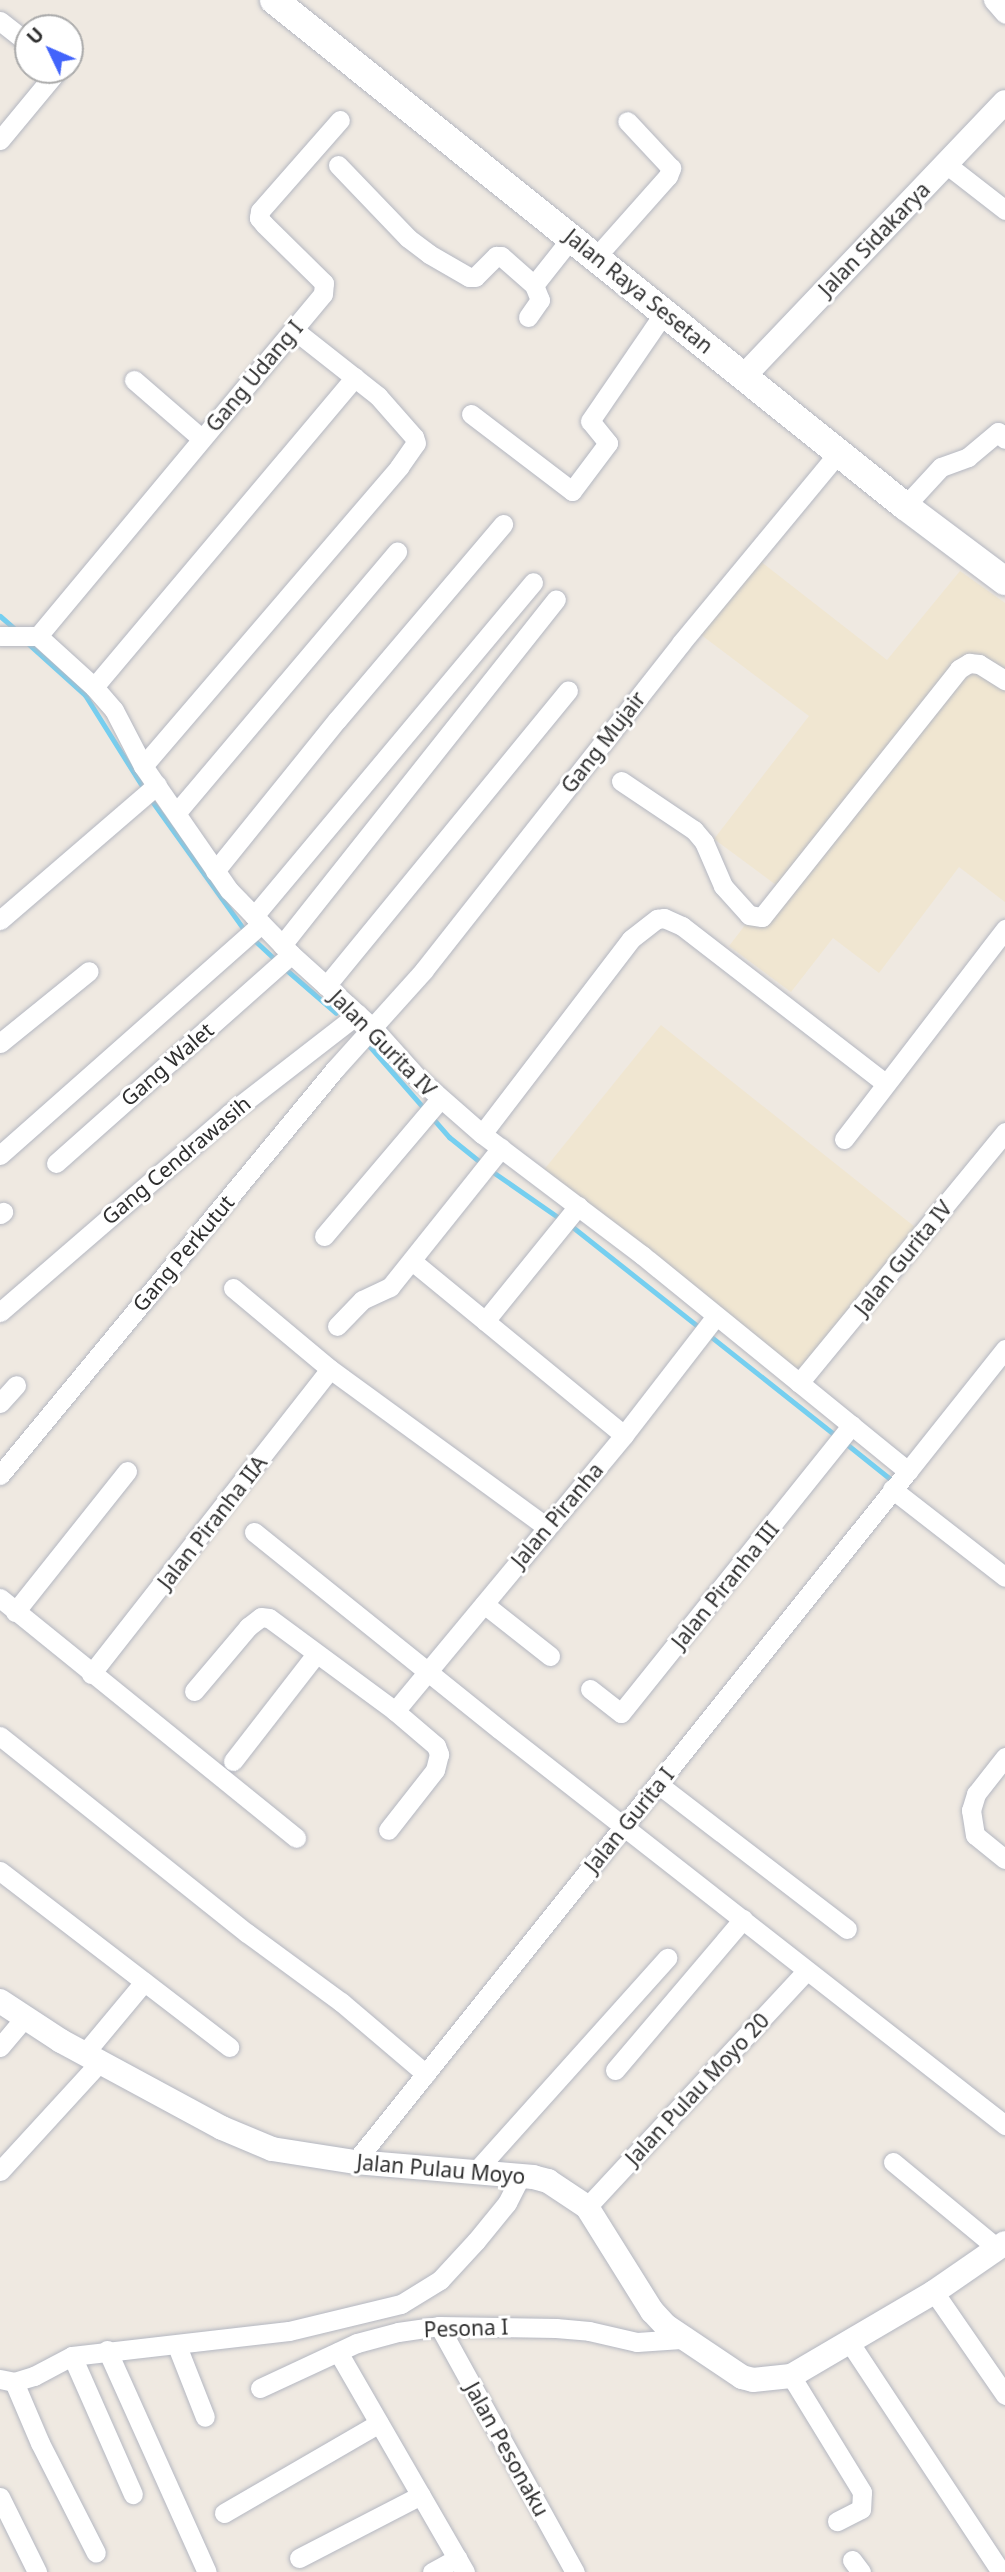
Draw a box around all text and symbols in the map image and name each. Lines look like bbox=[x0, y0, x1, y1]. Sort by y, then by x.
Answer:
north arrow bbox=[14, 14, 84, 84]
text: U bbox=[21, 22, 50, 50]
street label: Jalan Sidakarya bbox=[813, 177, 935, 301]
street label: Jalan Raya Sesetan bbox=[560, 223, 718, 359]
street label: Gang Udang I bbox=[200, 315, 308, 437]
street label: Gang Mujair bbox=[556, 686, 650, 798]
street label: Jalan Gurita IV bbox=[325, 985, 441, 1101]
street label: Gang Walet bbox=[116, 1017, 218, 1111]
street label: Gang Cendrawasih bbox=[97, 1091, 255, 1229]
street label: Gang Perkutut bbox=[127, 1190, 239, 1316]
street label: Jalan Gurita IV bbox=[849, 1196, 957, 1320]
street label: Jalan Piranha IIA bbox=[152, 1450, 272, 1594]
street label: Jalan Piranha bbox=[506, 1457, 608, 1573]
street label: Jalan Piranha III bbox=[666, 1517, 784, 1653]
street label: Jalan Gurita I bbox=[579, 1763, 679, 1877]
street label: Jalan Pulau Moyo 20 bbox=[620, 2008, 774, 2170]
street label: Jalan Pulau Moyo bbox=[356, 2149, 526, 2189]
street label: Pesona I bbox=[423, 2314, 509, 2342]
street label: Jalan Pesonaku bbox=[460, 2378, 554, 2520]

